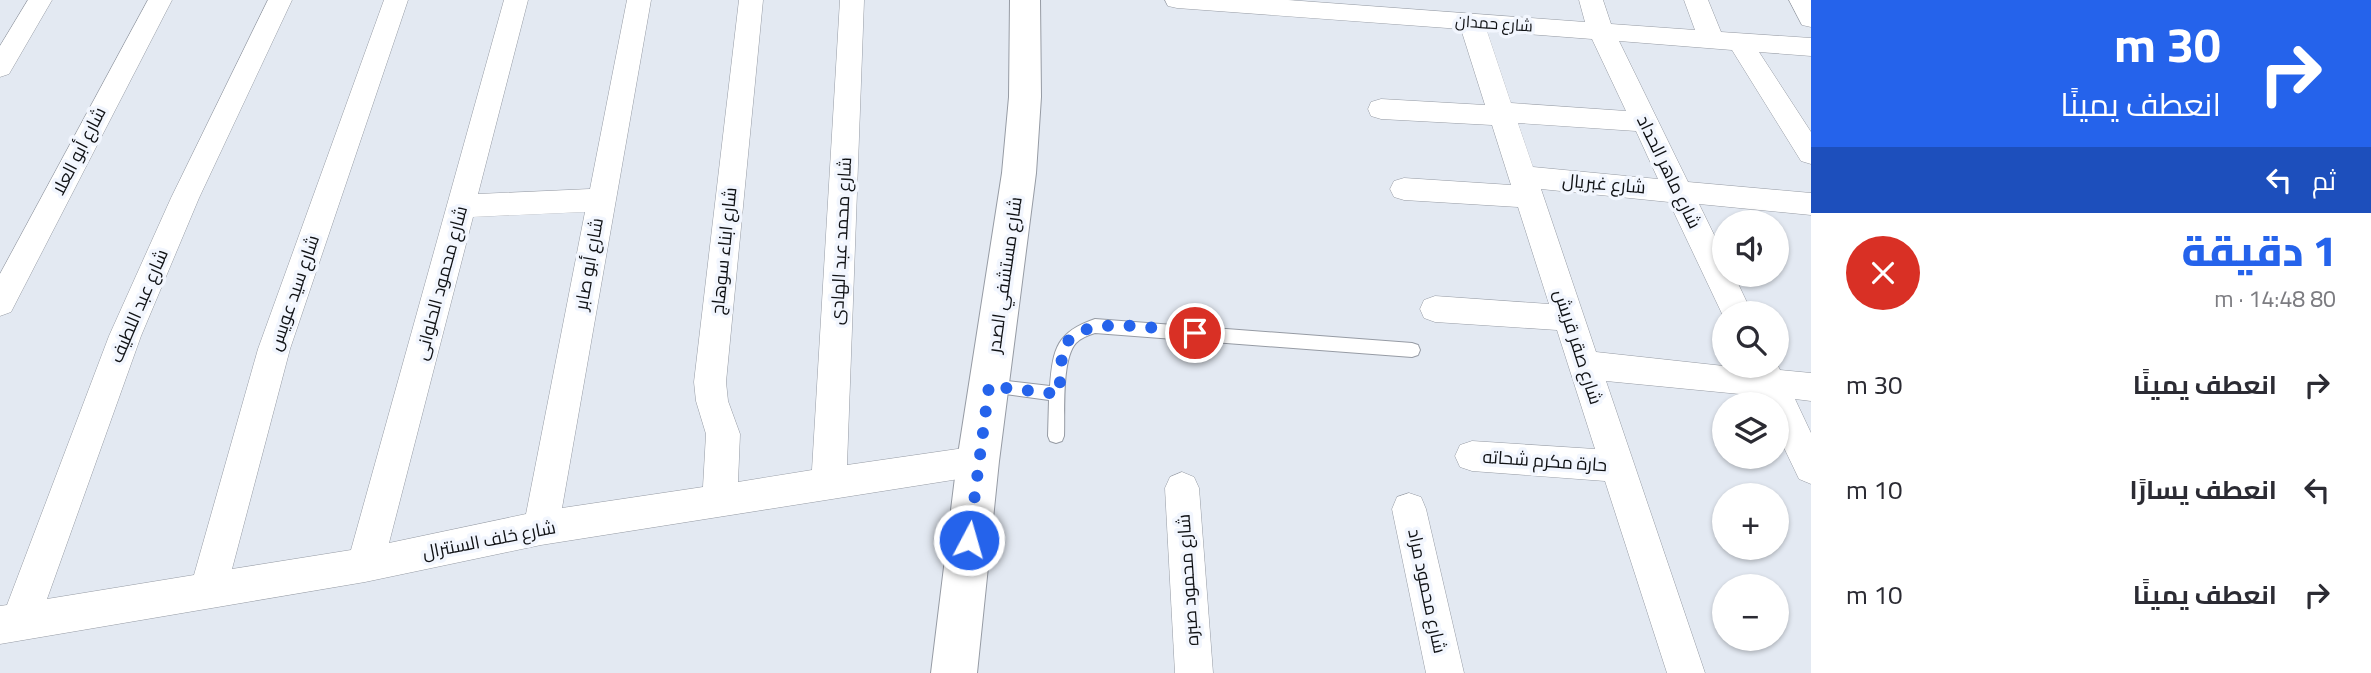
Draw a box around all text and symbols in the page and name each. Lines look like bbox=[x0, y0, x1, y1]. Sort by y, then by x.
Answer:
text: 30 m bbox=[2114, 0, 2221, 90]
street label: شارع حمدان bbox=[1454, 5, 1534, 41]
icon: right bbox=[2245, 28, 2336, 119]
text: انعطف يمينًا bbox=[2060, 74, 2221, 134]
street label: شارع أبو العلا bbox=[42, 100, 115, 201]
street label: شارع ماهر الحداد bbox=[1628, 109, 1711, 234]
street label: شارع محمد عبد الهادى bbox=[820, 156, 861, 326]
text: ثم bbox=[2312, 156, 2336, 205]
icon: left bbox=[2260, 161, 2298, 199]
street label: شارع غبريال bbox=[1561, 163, 1647, 204]
street label: شارع ابناء سوهاج bbox=[700, 185, 747, 316]
street label: شارع مستشفي الصدر bbox=[977, 195, 1032, 356]
street label: شارع محمود الحلوانى bbox=[404, 202, 477, 364]
map controls bbox=[1712, 210, 1789, 651]
button: sound bbox=[1712, 210, 1789, 287]
text: 1 دقيقة bbox=[2182, 211, 2336, 290]
street label: شارع أبو صابر bbox=[564, 215, 613, 314]
street label: شارع سيد عويس bbox=[258, 230, 329, 355]
button: close bbox=[1846, 236, 1920, 310]
street label: شارع عبد اللطيف bbox=[100, 243, 177, 368]
text: 80 m · 14:48 bbox=[2214, 277, 2336, 320]
street label: شارع صقر قريش bbox=[1544, 285, 1613, 409]
button: search bbox=[1712, 301, 1789, 378]
pin bbox=[1165, 303, 1225, 363]
icon: arrive bbox=[1176, 314, 1214, 352]
text: 30 m bbox=[1846, 360, 1903, 409]
text: انعطف يمينًا bbox=[2133, 360, 2277, 409]
icon: right bbox=[2298, 366, 2336, 404]
button: layers bbox=[1712, 392, 1789, 469]
street label: حارة مكرم شحاته bbox=[1482, 440, 1608, 481]
text: 10 m bbox=[1846, 465, 1903, 514]
text: انعطف يسارًا bbox=[2130, 465, 2277, 514]
icon: left bbox=[2298, 471, 2336, 509]
button: + bbox=[1712, 483, 1789, 560]
position arrow bbox=[932, 503, 1006, 577]
street label: شارع خلف السنترال bbox=[419, 510, 559, 569]
street label: شارع محمود صبره bbox=[1166, 513, 1209, 647]
street label: شارع محمود مراد bbox=[1398, 525, 1457, 656]
text: 10 m bbox=[1846, 570, 1903, 619]
text: انعطف يمينًا bbox=[2133, 570, 2277, 619]
button: − bbox=[1712, 574, 1789, 651]
icon: right bbox=[2298, 576, 2336, 614]

